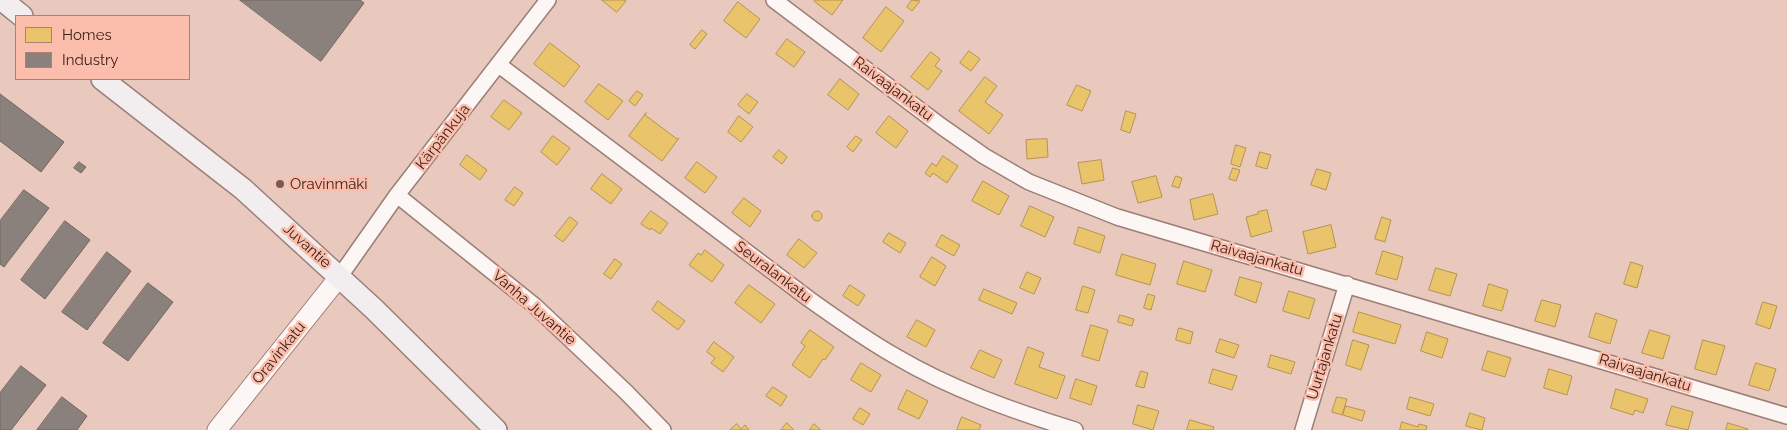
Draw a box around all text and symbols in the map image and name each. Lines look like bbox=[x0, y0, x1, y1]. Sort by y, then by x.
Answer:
legend bbox=[15, 15, 190, 80]
text: Homes bbox=[62, 26, 112, 44]
text: Industry bbox=[62, 51, 118, 69]
street label: Raivaajankatu bbox=[849, 53, 937, 125]
street label: Kärpänkuja bbox=[412, 101, 474, 173]
place label: Oravinmäki bbox=[290, 175, 368, 193]
marker: Oravinmäki bbox=[274, 178, 286, 190]
street label: Juvantie bbox=[280, 220, 334, 272]
street label: Raivaajankatu bbox=[1209, 236, 1305, 280]
street label: Seuralankatu bbox=[731, 237, 815, 307]
street label: Vanha Juvantie bbox=[489, 267, 579, 349]
street label: Uurtajankatu bbox=[1303, 312, 1347, 402]
street label: Oravinkatu bbox=[249, 318, 309, 388]
street label: Raivaajankatu bbox=[1597, 350, 1693, 396]

